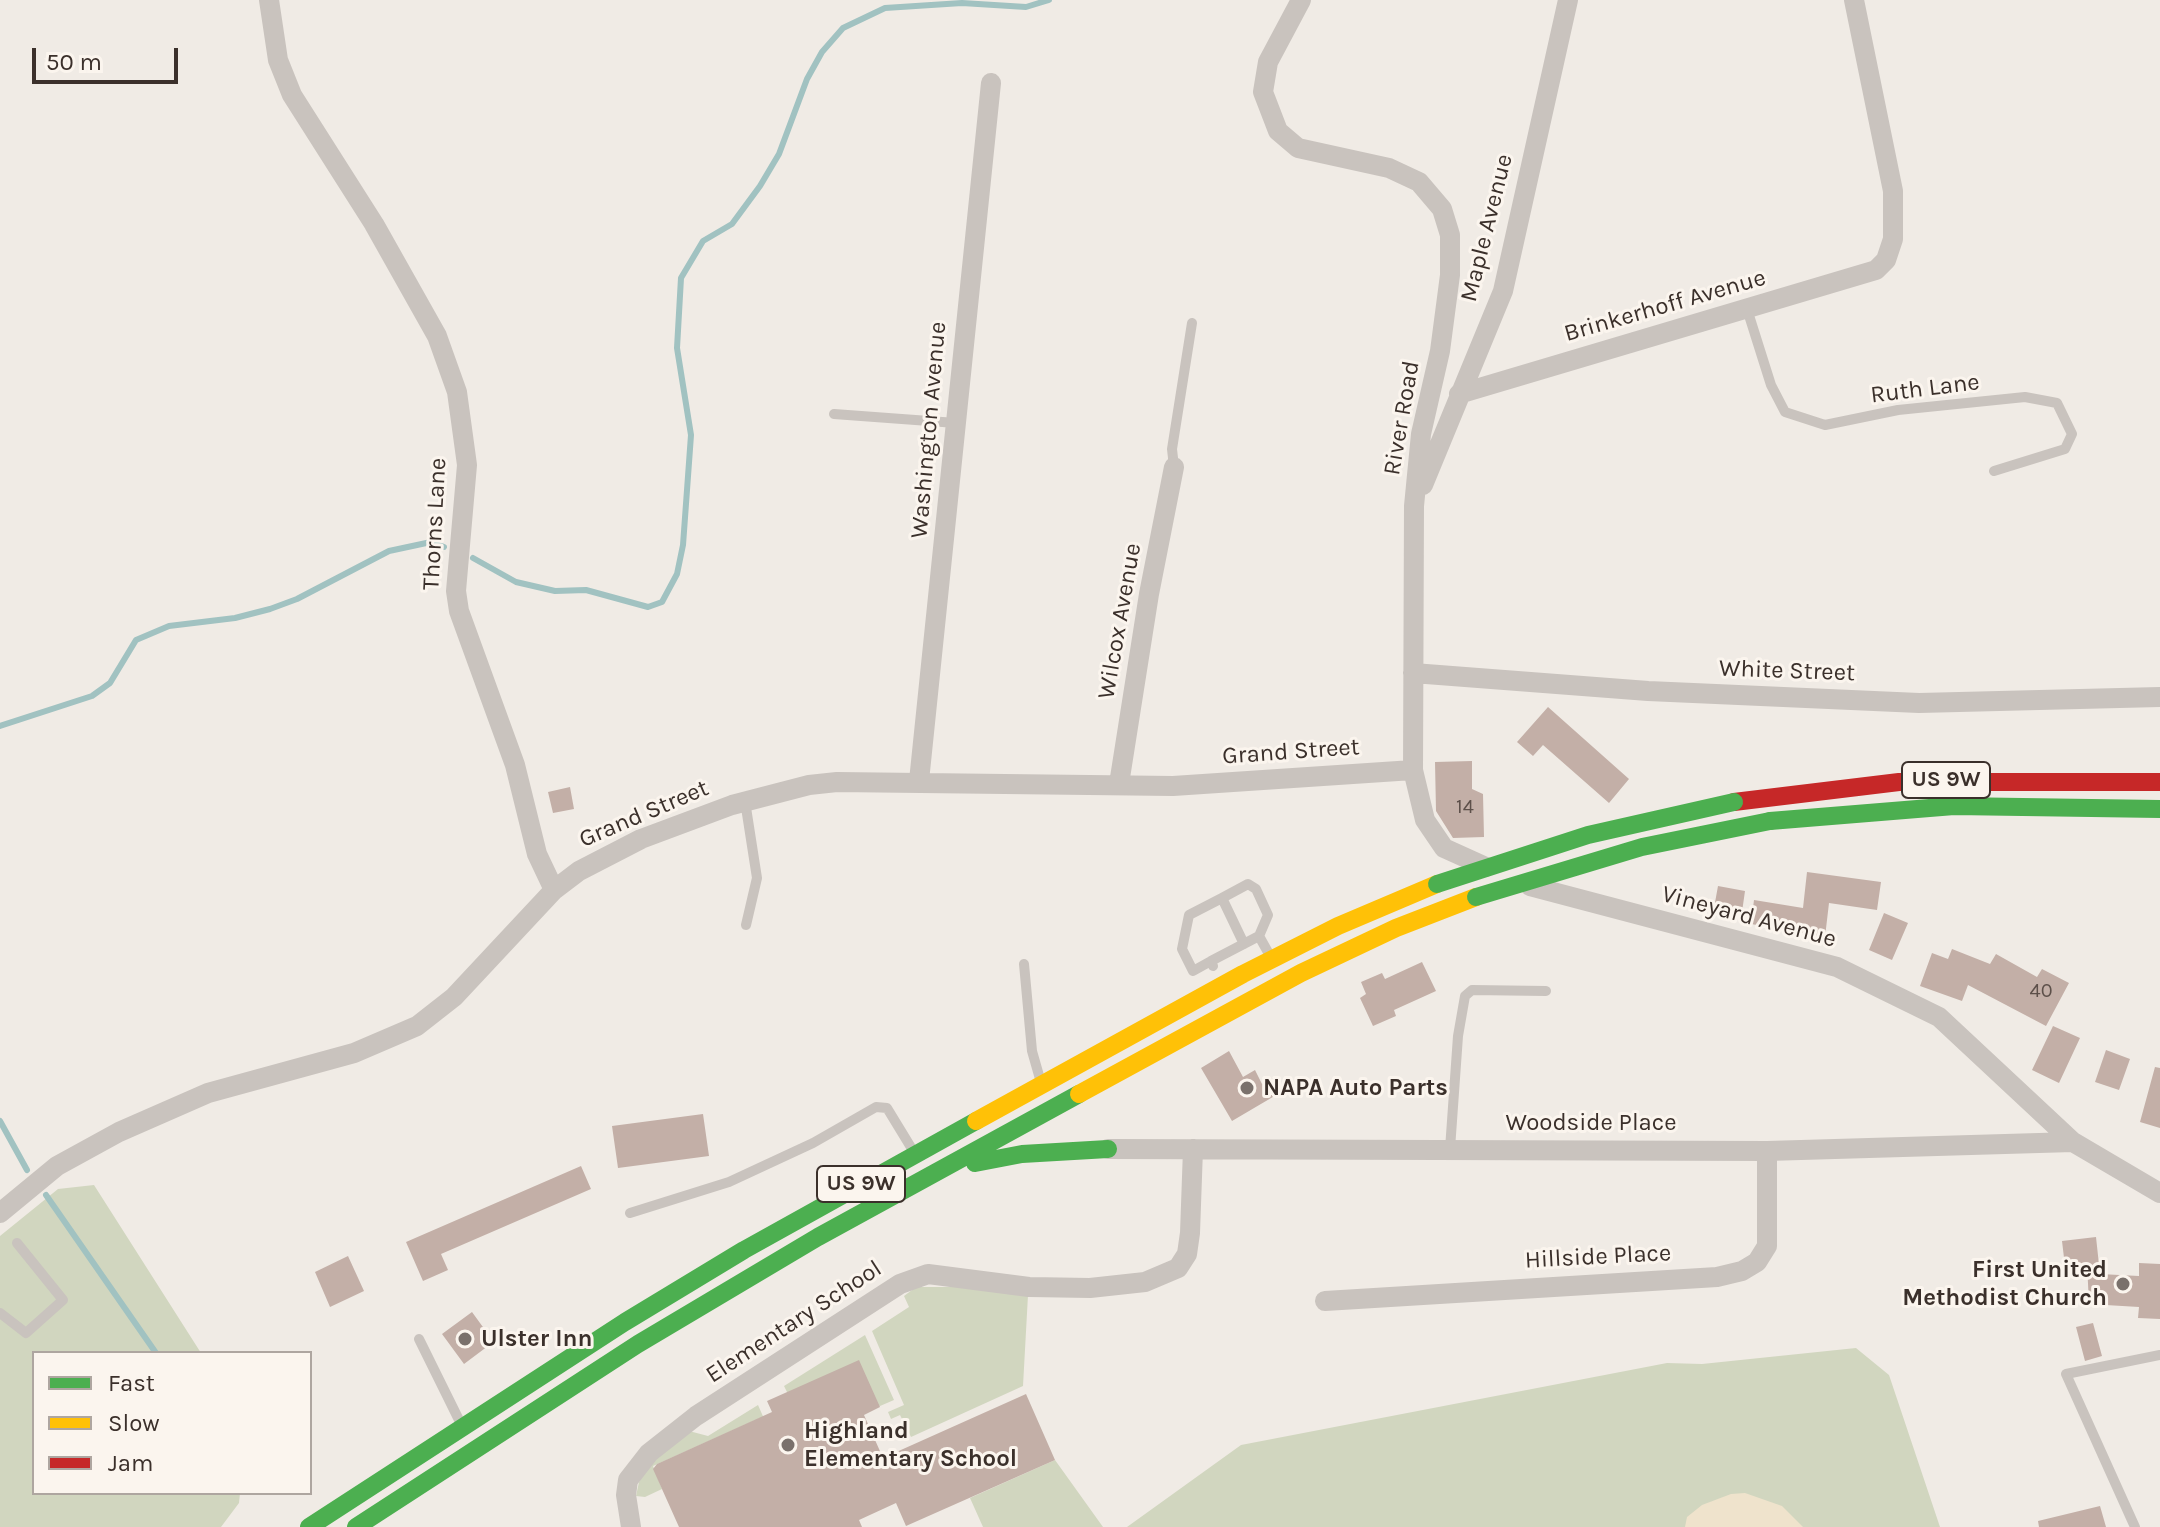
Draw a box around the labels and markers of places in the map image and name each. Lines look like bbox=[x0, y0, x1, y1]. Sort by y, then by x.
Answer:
place label: NAPA Auto Parts bbox=[1263, 1074, 1448, 1102]
marker: NAPA Auto Parts bbox=[1238, 1079, 1256, 1097]
place label: First United Methodist Church bbox=[1902, 1256, 2107, 1312]
marker: First United Methodist Church bbox=[2114, 1275, 2132, 1293]
place label: Ulster Inn bbox=[481, 1325, 592, 1353]
marker: Ulster Inn bbox=[456, 1330, 474, 1348]
place label: Highland Elementary School bbox=[804, 1417, 1017, 1473]
marker: Highland Elementary School bbox=[779, 1436, 797, 1454]

